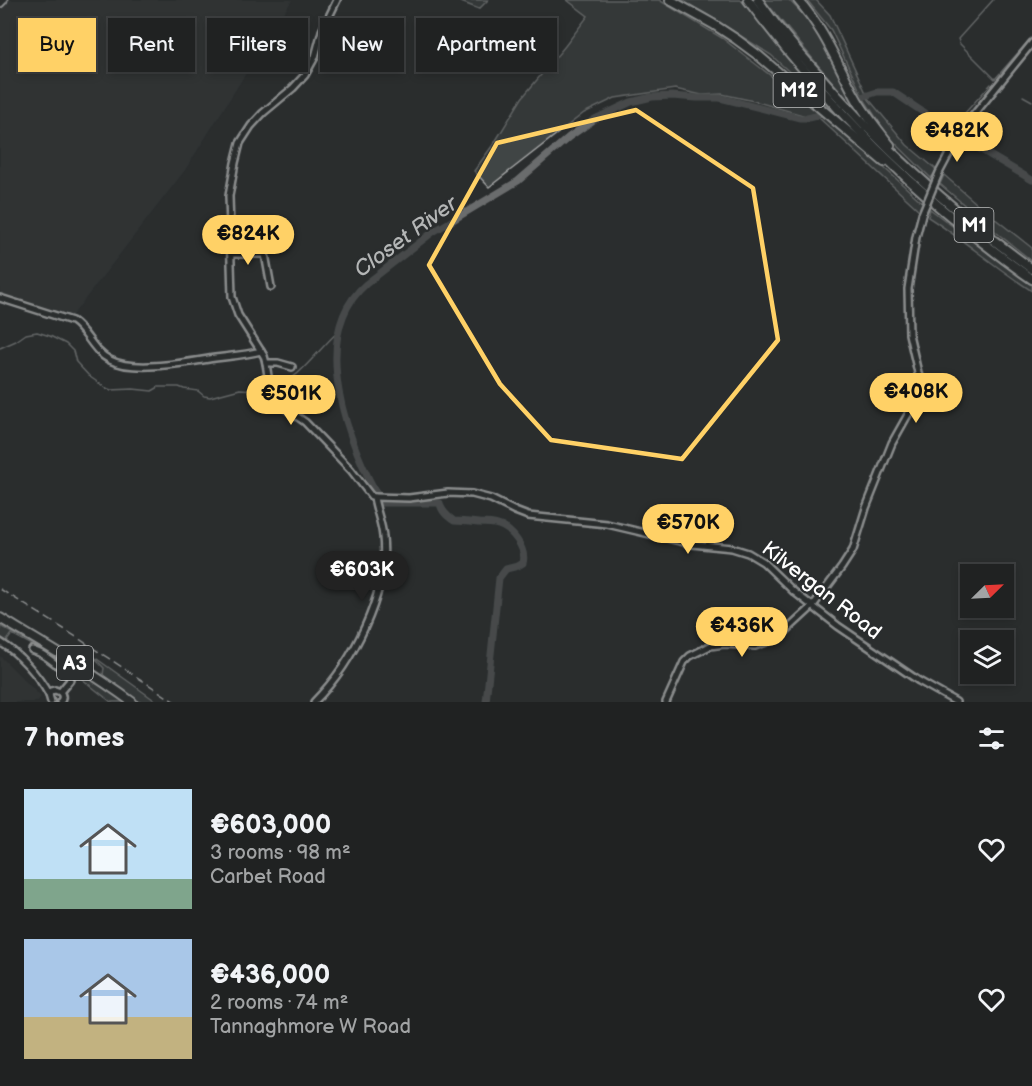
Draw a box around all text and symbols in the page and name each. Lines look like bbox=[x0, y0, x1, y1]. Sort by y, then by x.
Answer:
chip: Buy bbox=[18, 18, 96, 72]
chip: Rent bbox=[108, 18, 195, 72]
chip: Filters bbox=[207, 18, 308, 72]
chip: New bbox=[320, 18, 404, 72]
chip: Apartment bbox=[416, 18, 557, 72]
road number: M12 bbox=[774, 73, 824, 107]
pin: €482K bbox=[915, 112, 999, 163]
text: €482K bbox=[925, 119, 989, 143]
water label: Closet River bbox=[349, 190, 464, 284]
road number: M1 bbox=[954, 208, 994, 242]
pin: €824K bbox=[206, 215, 290, 266]
text: €824K bbox=[216, 222, 280, 246]
pin: €408K bbox=[874, 373, 958, 424]
pin: €501K bbox=[249, 375, 333, 426]
text: €408K bbox=[884, 380, 948, 404]
text: €501K bbox=[260, 382, 322, 406]
pin: €570K bbox=[646, 504, 730, 555]
text: €570K bbox=[656, 511, 720, 535]
street label: Kilvergan Road bbox=[757, 536, 887, 645]
pin: €603K bbox=[320, 551, 404, 602]
text: €603K bbox=[330, 558, 394, 582]
north arrow bbox=[960, 564, 1014, 618]
map controls bbox=[960, 564, 1014, 684]
pin: €436K bbox=[700, 607, 784, 658]
text: €436K bbox=[710, 614, 774, 638]
button: layers bbox=[960, 630, 1014, 684]
road number: A3 bbox=[57, 646, 93, 680]
icon: filters bbox=[975, 722, 1008, 755]
text: 7 homes bbox=[24, 723, 124, 754]
text: €603,000 bbox=[210, 810, 331, 841]
icon: home bbox=[72, 813, 144, 885]
icon: heart bbox=[975, 833, 1008, 866]
text: 3 rooms · 98 m² bbox=[210, 841, 351, 865]
text: Carbet Road bbox=[210, 865, 326, 889]
text: €436,000 bbox=[210, 960, 330, 991]
icon: home bbox=[72, 963, 144, 1035]
icon: heart bbox=[975, 983, 1008, 1016]
text: 2 rooms · 74 m² bbox=[210, 991, 348, 1015]
text: Tannaghmore W Road bbox=[210, 1015, 411, 1039]

